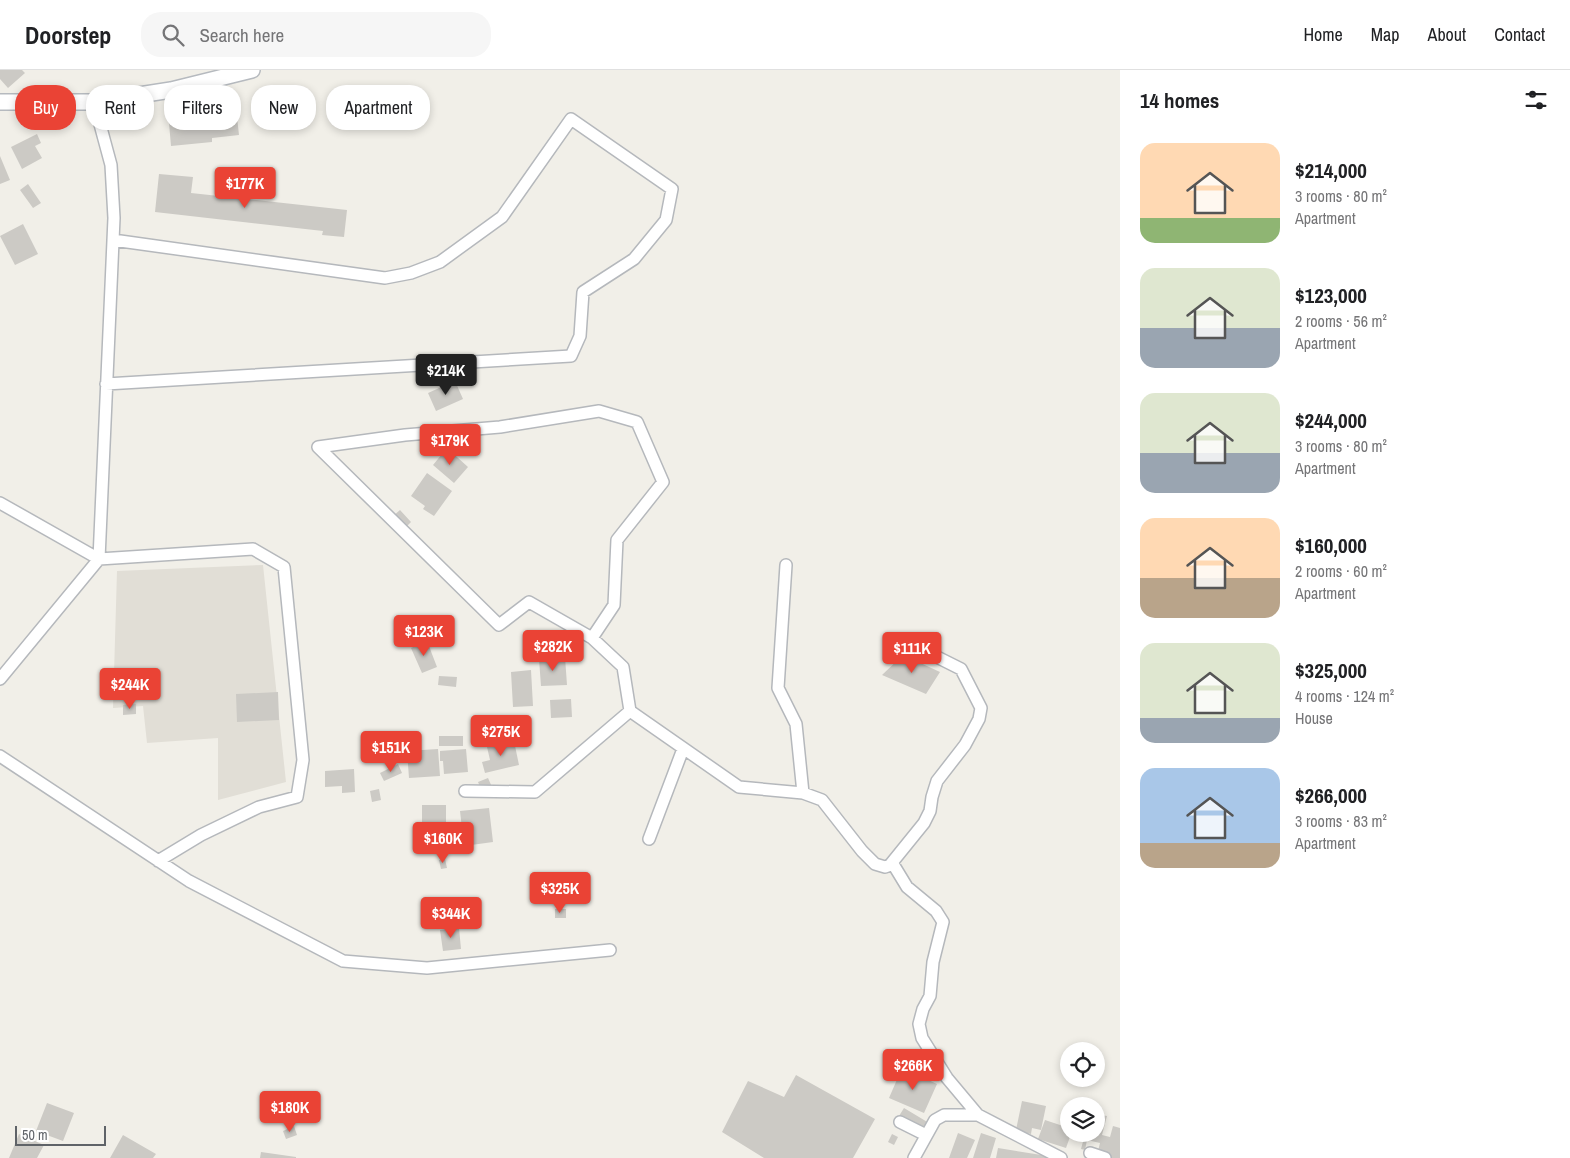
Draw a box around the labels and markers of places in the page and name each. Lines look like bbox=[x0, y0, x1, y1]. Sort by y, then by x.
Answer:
pin: $177K bbox=[210, 166, 280, 209]
pin: $214K bbox=[411, 354, 481, 396]
pin: $179K bbox=[415, 424, 485, 466]
pin: $123K bbox=[389, 614, 459, 657]
pin: $282K bbox=[518, 630, 588, 672]
pin: $111K bbox=[877, 632, 947, 674]
pin: $244K bbox=[95, 668, 165, 710]
pin: $275K bbox=[466, 714, 536, 757]
pin: $151K bbox=[356, 730, 426, 773]
pin: $160K bbox=[408, 822, 478, 864]
pin: $325K bbox=[525, 872, 595, 914]
pin: $344K bbox=[416, 896, 486, 939]
pin: $266K bbox=[878, 1048, 948, 1091]
pin: $180K bbox=[255, 1090, 325, 1133]

